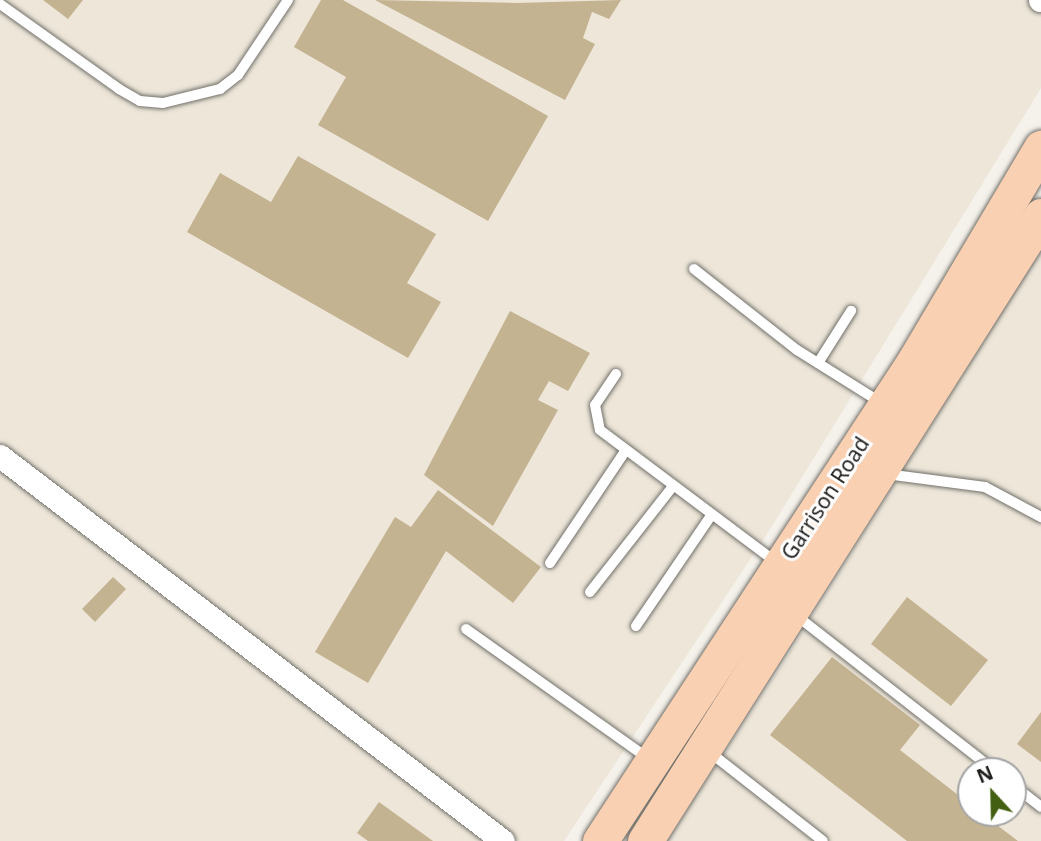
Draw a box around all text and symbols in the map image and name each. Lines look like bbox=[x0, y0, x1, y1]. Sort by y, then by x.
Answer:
street label: Garrison Road bbox=[776, 432, 874, 564]
north arrow bbox=[957, 757, 1027, 827]
text: N bbox=[973, 759, 997, 789]

